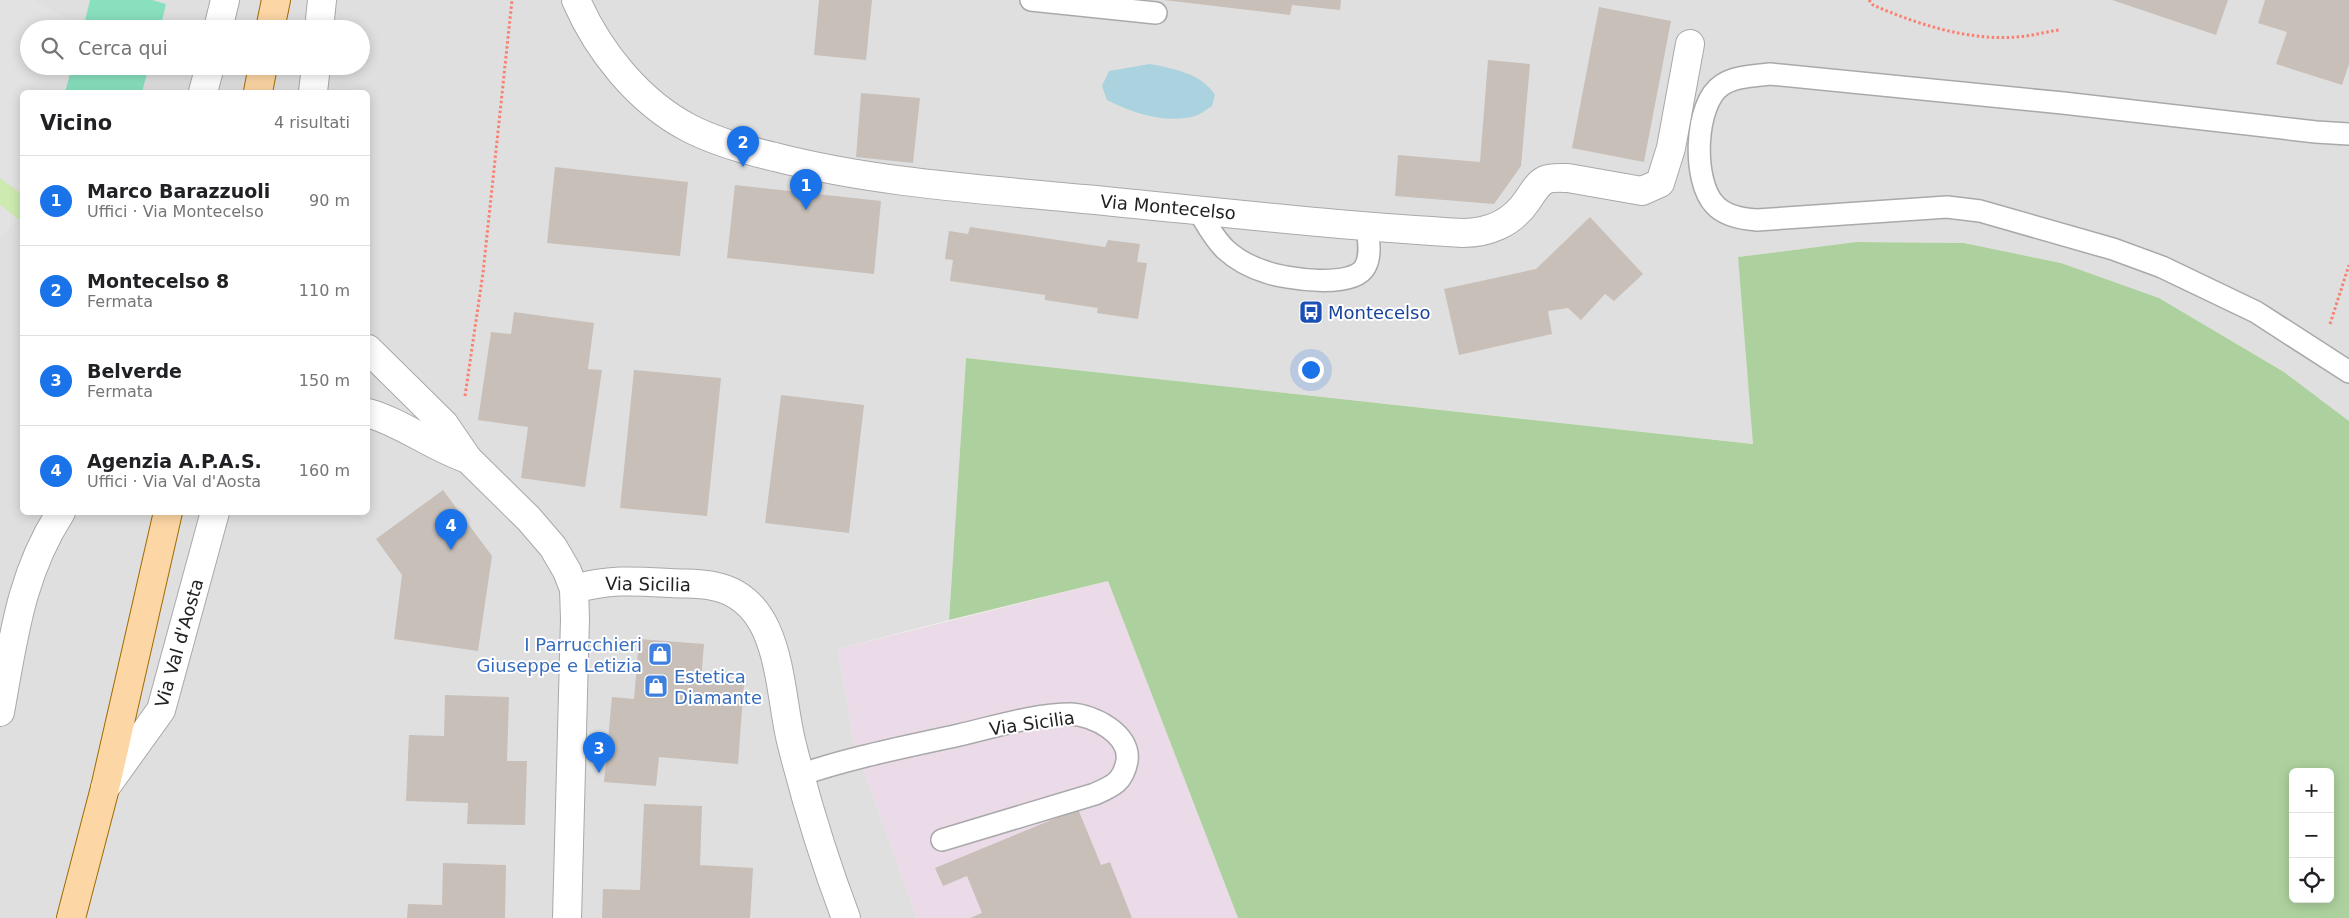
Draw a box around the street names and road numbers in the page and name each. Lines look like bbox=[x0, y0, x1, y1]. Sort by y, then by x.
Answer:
street label: Via Montecelso bbox=[1099, 191, 1237, 223]
street label: Via Sicilia bbox=[605, 573, 691, 595]
street label: Via Val d'Aosta bbox=[151, 576, 207, 710]
street label: Via Sicilia bbox=[988, 707, 1076, 739]

